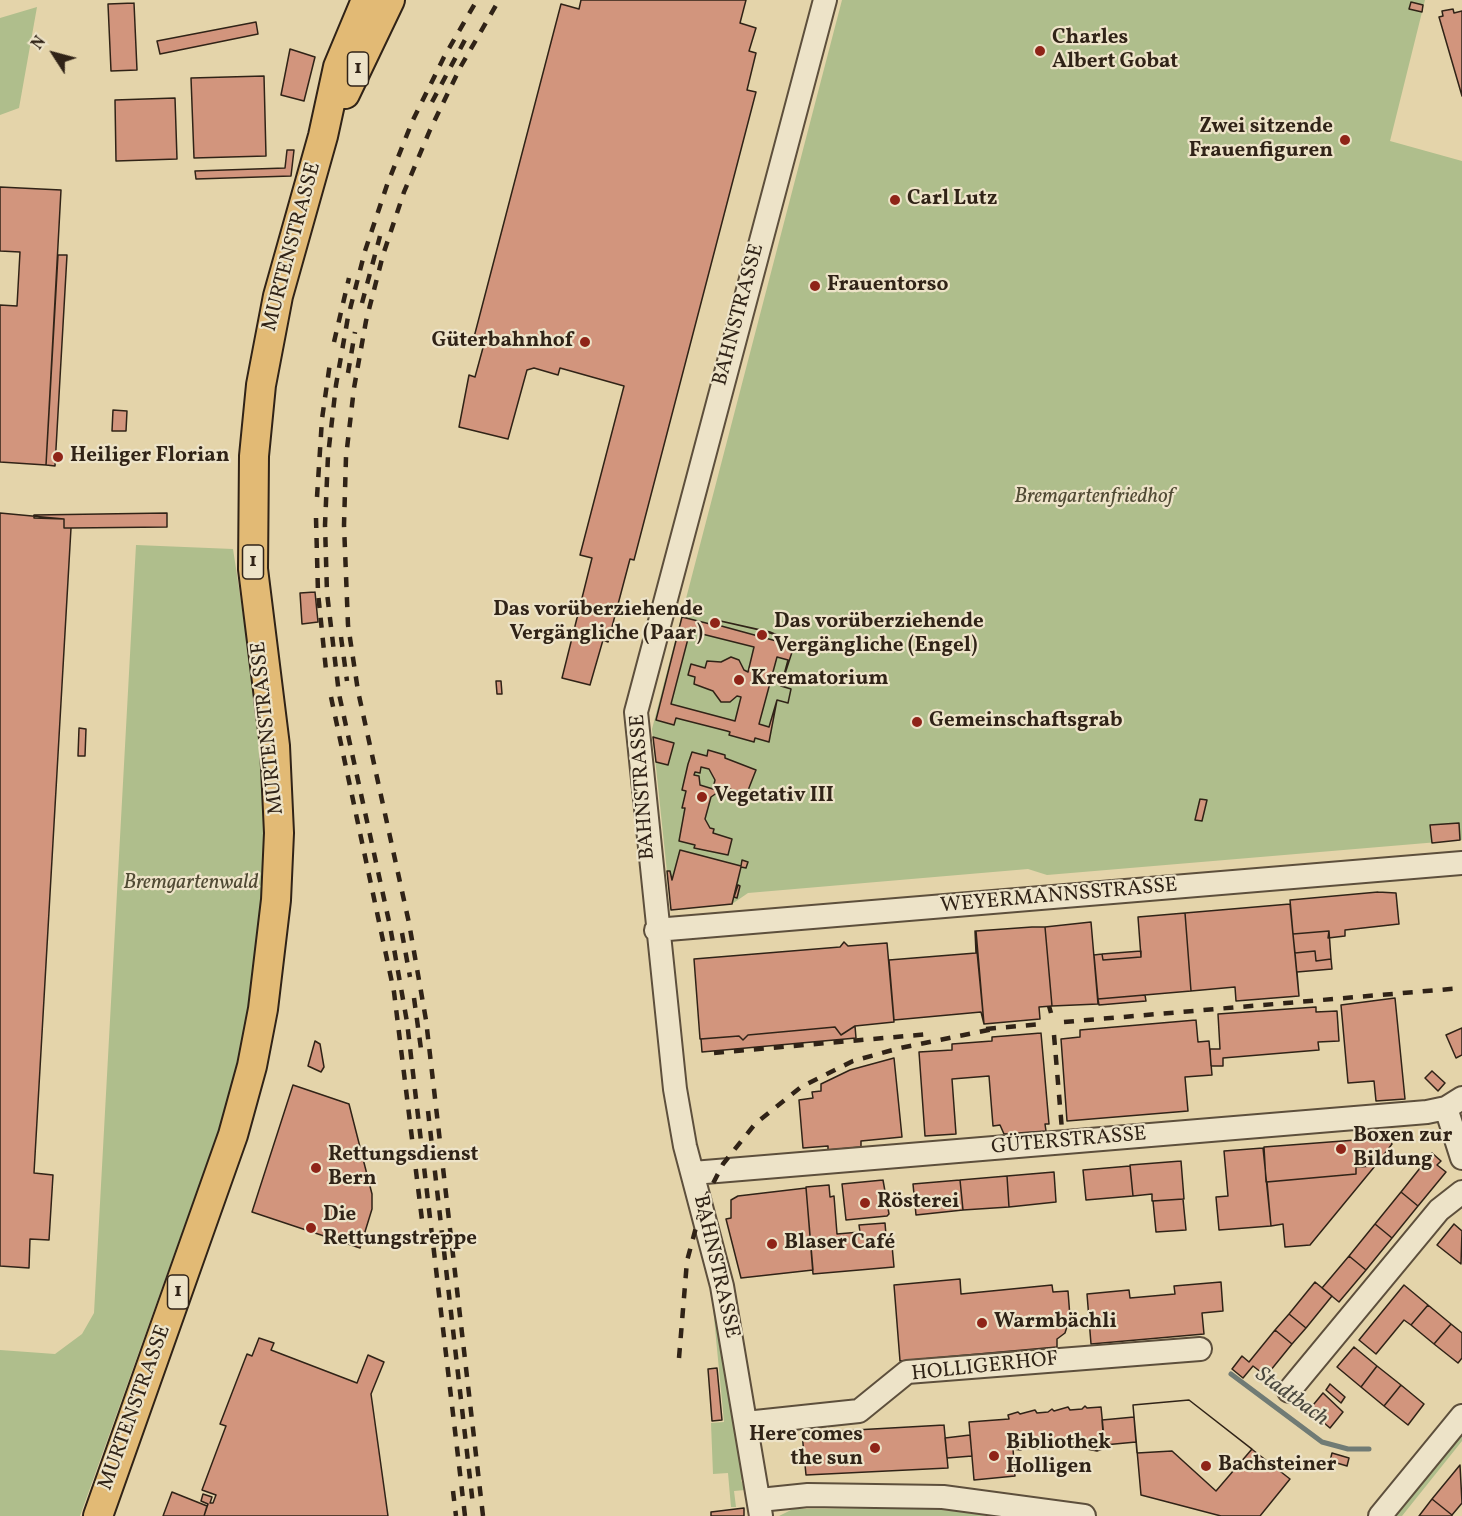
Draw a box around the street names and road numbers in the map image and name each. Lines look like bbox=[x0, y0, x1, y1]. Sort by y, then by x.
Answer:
road number: 1 bbox=[348, 52, 368, 86]
street label: MURTENSTRASSE bbox=[258, 160, 328, 334]
street label: BAHNSTRASSE bbox=[709, 241, 771, 389]
road number: 1 bbox=[242, 545, 264, 579]
street label: MURTENSTRASSE bbox=[247, 640, 291, 816]
street label: BAHNSTRASSE bbox=[626, 713, 662, 861]
street label: WEYERMANNSSTRASSE bbox=[939, 874, 1179, 920]
street label: GÜTERSTRASSE bbox=[990, 1123, 1148, 1161]
street label: BAHNSTRASSE bbox=[686, 1193, 744, 1341]
road number: 1 bbox=[168, 1275, 188, 1309]
street label: MURTENSTRASSE bbox=[94, 1322, 178, 1494]
street label: HOLLIGERHOF bbox=[910, 1348, 1060, 1388]

